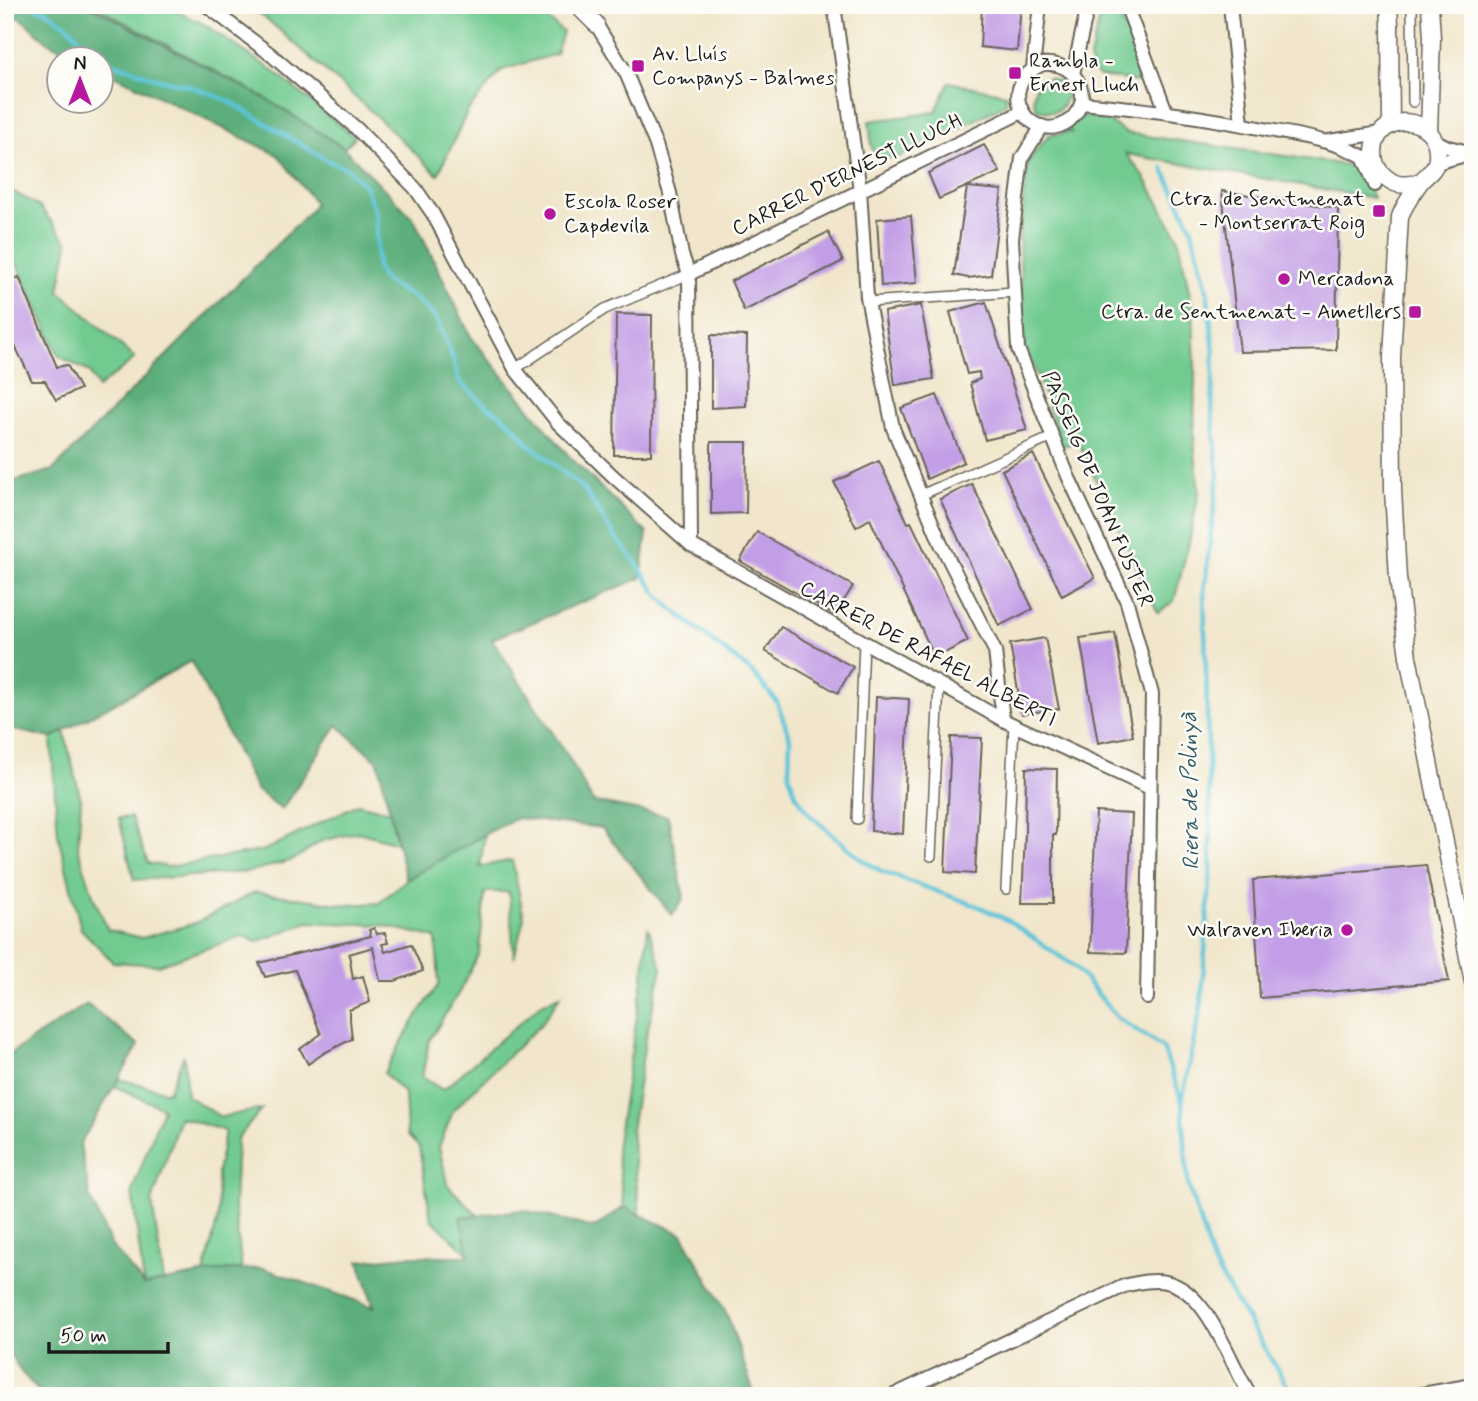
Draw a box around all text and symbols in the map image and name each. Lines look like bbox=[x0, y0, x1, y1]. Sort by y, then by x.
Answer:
place label: Av. Lluís Companys - Balmes bbox=[652, 40, 835, 92]
north arrow bbox=[46, 46, 116, 116]
place label: Rambla - Ernest Lluch bbox=[1029, 47, 1139, 99]
text: N bbox=[74, 52, 86, 77]
marker: Av. Lluís Companys - Balmes bbox=[630, 58, 646, 74]
marker: Rambla - Ernest Lluch bbox=[1007, 65, 1023, 81]
street label: CARRER D'ERNEST LLUCH bbox=[728, 107, 966, 243]
place label: Ctra. de Sentmenat - Montserrat Roig bbox=[1170, 185, 1366, 238]
place label: Escola Roser Capdevila bbox=[564, 188, 676, 240]
marker: Ctra. de Sentmenat - Montserrat Roig bbox=[1371, 203, 1387, 219]
marker: Escola Roser Capdevila bbox=[542, 206, 558, 222]
place label: Mercadona bbox=[1298, 265, 1394, 293]
marker: Mercadona bbox=[1276, 271, 1292, 287]
place label: Ctra. de Sentmenat - Ametllers bbox=[1101, 298, 1401, 326]
marker: Ctra. de Sentmenat - Ametllers bbox=[1407, 304, 1423, 320]
street label: PASSEIG DE JOAN FUSTER bbox=[1035, 367, 1160, 611]
street label: CARRER DE RAFAEL ALBERTI bbox=[795, 574, 1061, 734]
water label: Riera de Polinyà bbox=[1175, 712, 1207, 870]
place label: Walraven Iberia bbox=[1187, 916, 1333, 944]
marker: Walraven Iberia bbox=[1339, 922, 1355, 938]
scale bar bbox=[49, 1310, 168, 1354]
text: 50 m bbox=[60, 1322, 107, 1350]

